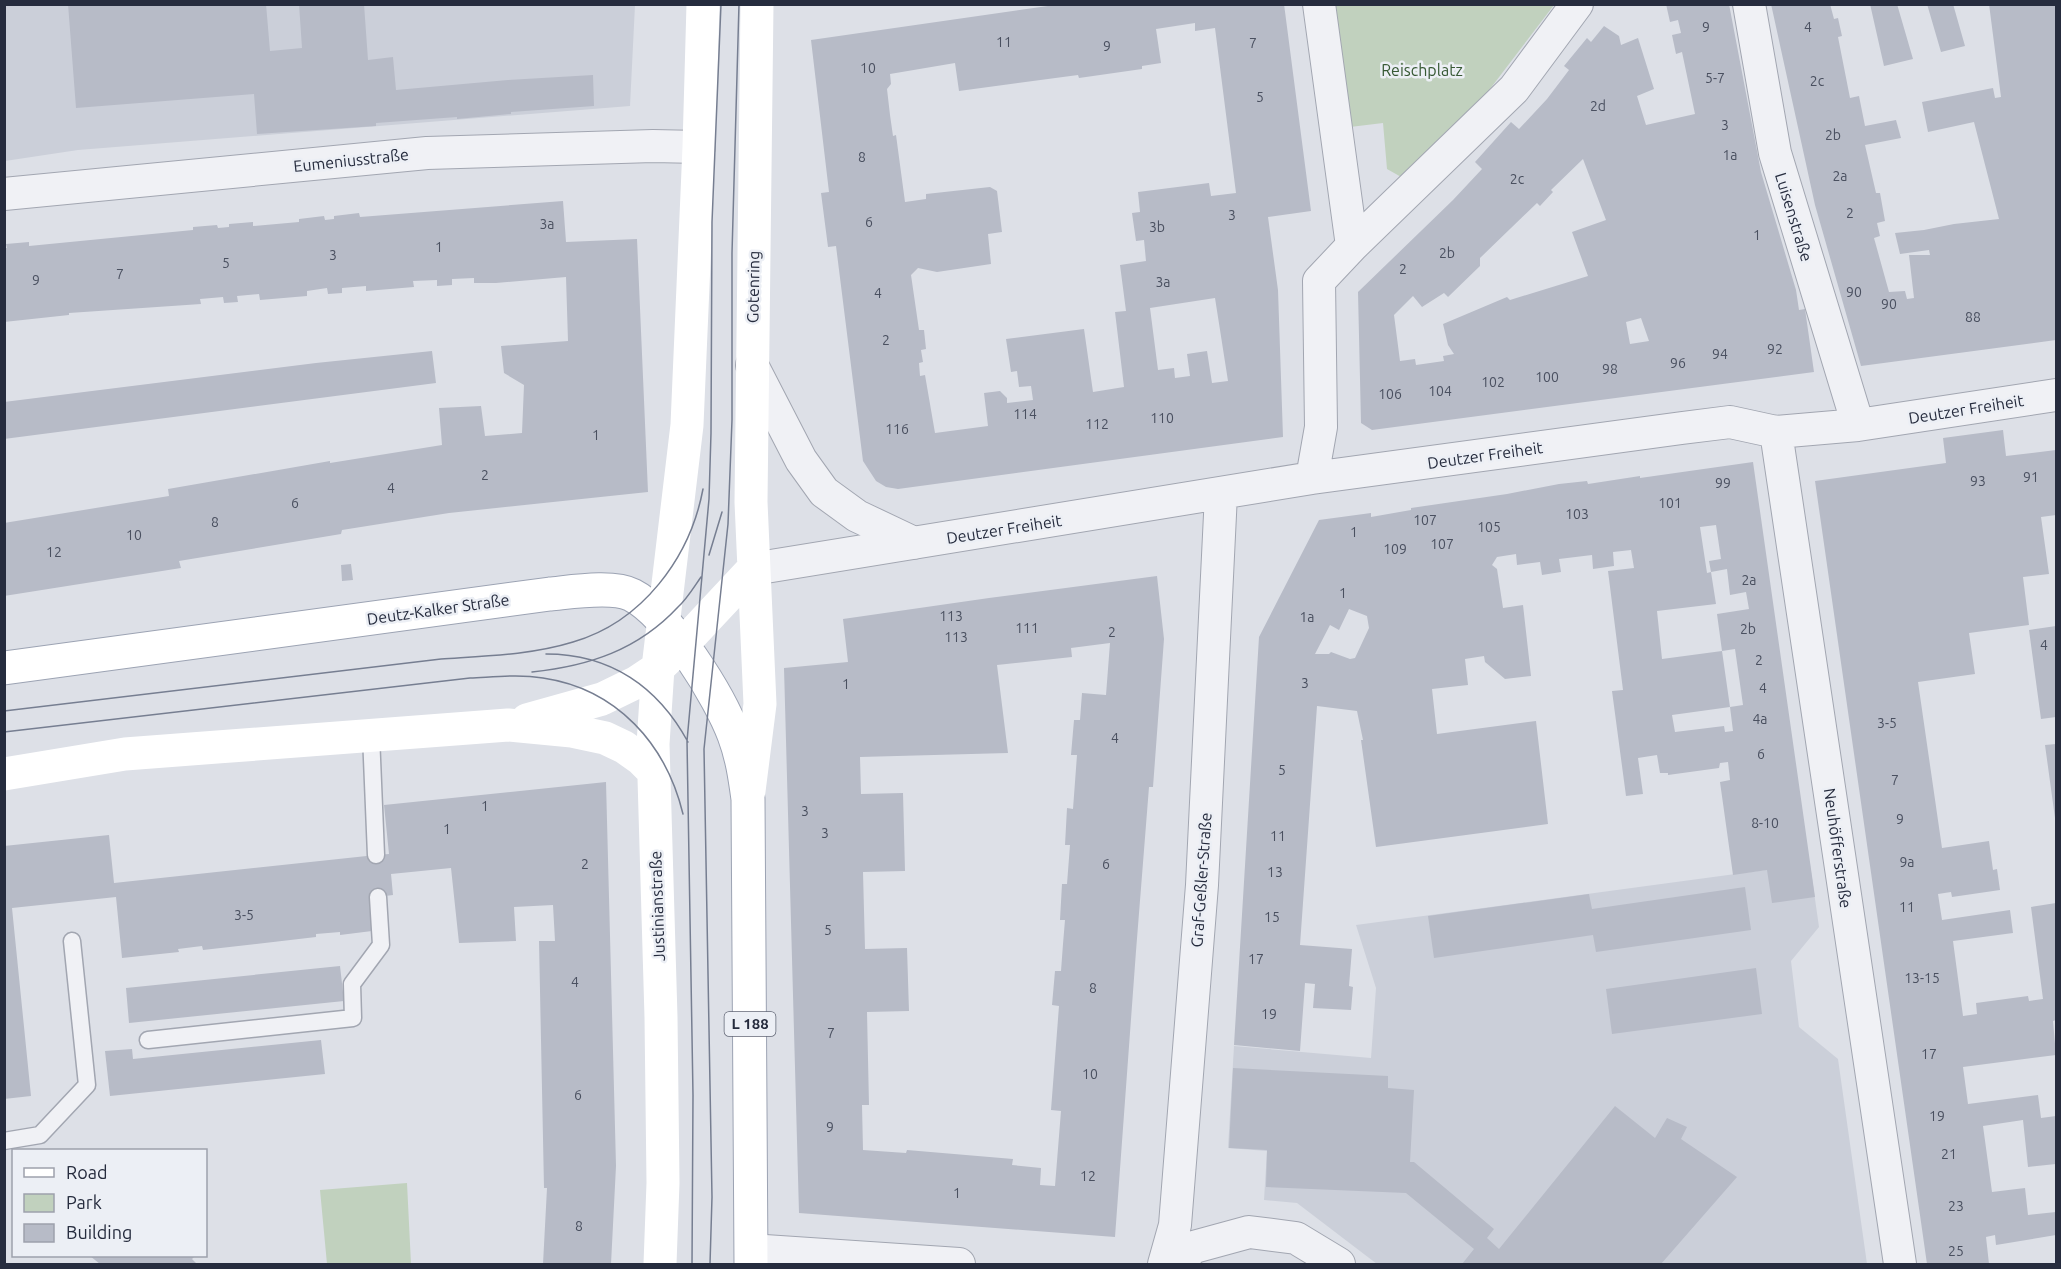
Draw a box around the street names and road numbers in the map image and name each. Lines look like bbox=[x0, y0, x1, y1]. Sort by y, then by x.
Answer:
street label: Eumeniusstraße bbox=[293, 145, 409, 175]
street label: Luisenstraße bbox=[1772, 170, 1816, 264]
street label: Gotenring bbox=[743, 251, 763, 323]
street label: Deutzer Freiheit bbox=[1907, 391, 2026, 427]
street label: Deutzer Freiheit bbox=[1426, 438, 1545, 472]
street label: Deutzer Freiheit bbox=[945, 511, 1064, 547]
street label: Deutz-Kalker Straße bbox=[366, 590, 510, 628]
street label: Neuhöfferstraße bbox=[1821, 787, 1855, 909]
street label: Graf-Geßler-Straße bbox=[1187, 812, 1215, 948]
street label: Justinianstraße bbox=[646, 850, 668, 962]
road number: L 188 bbox=[724, 1012, 776, 1036]

